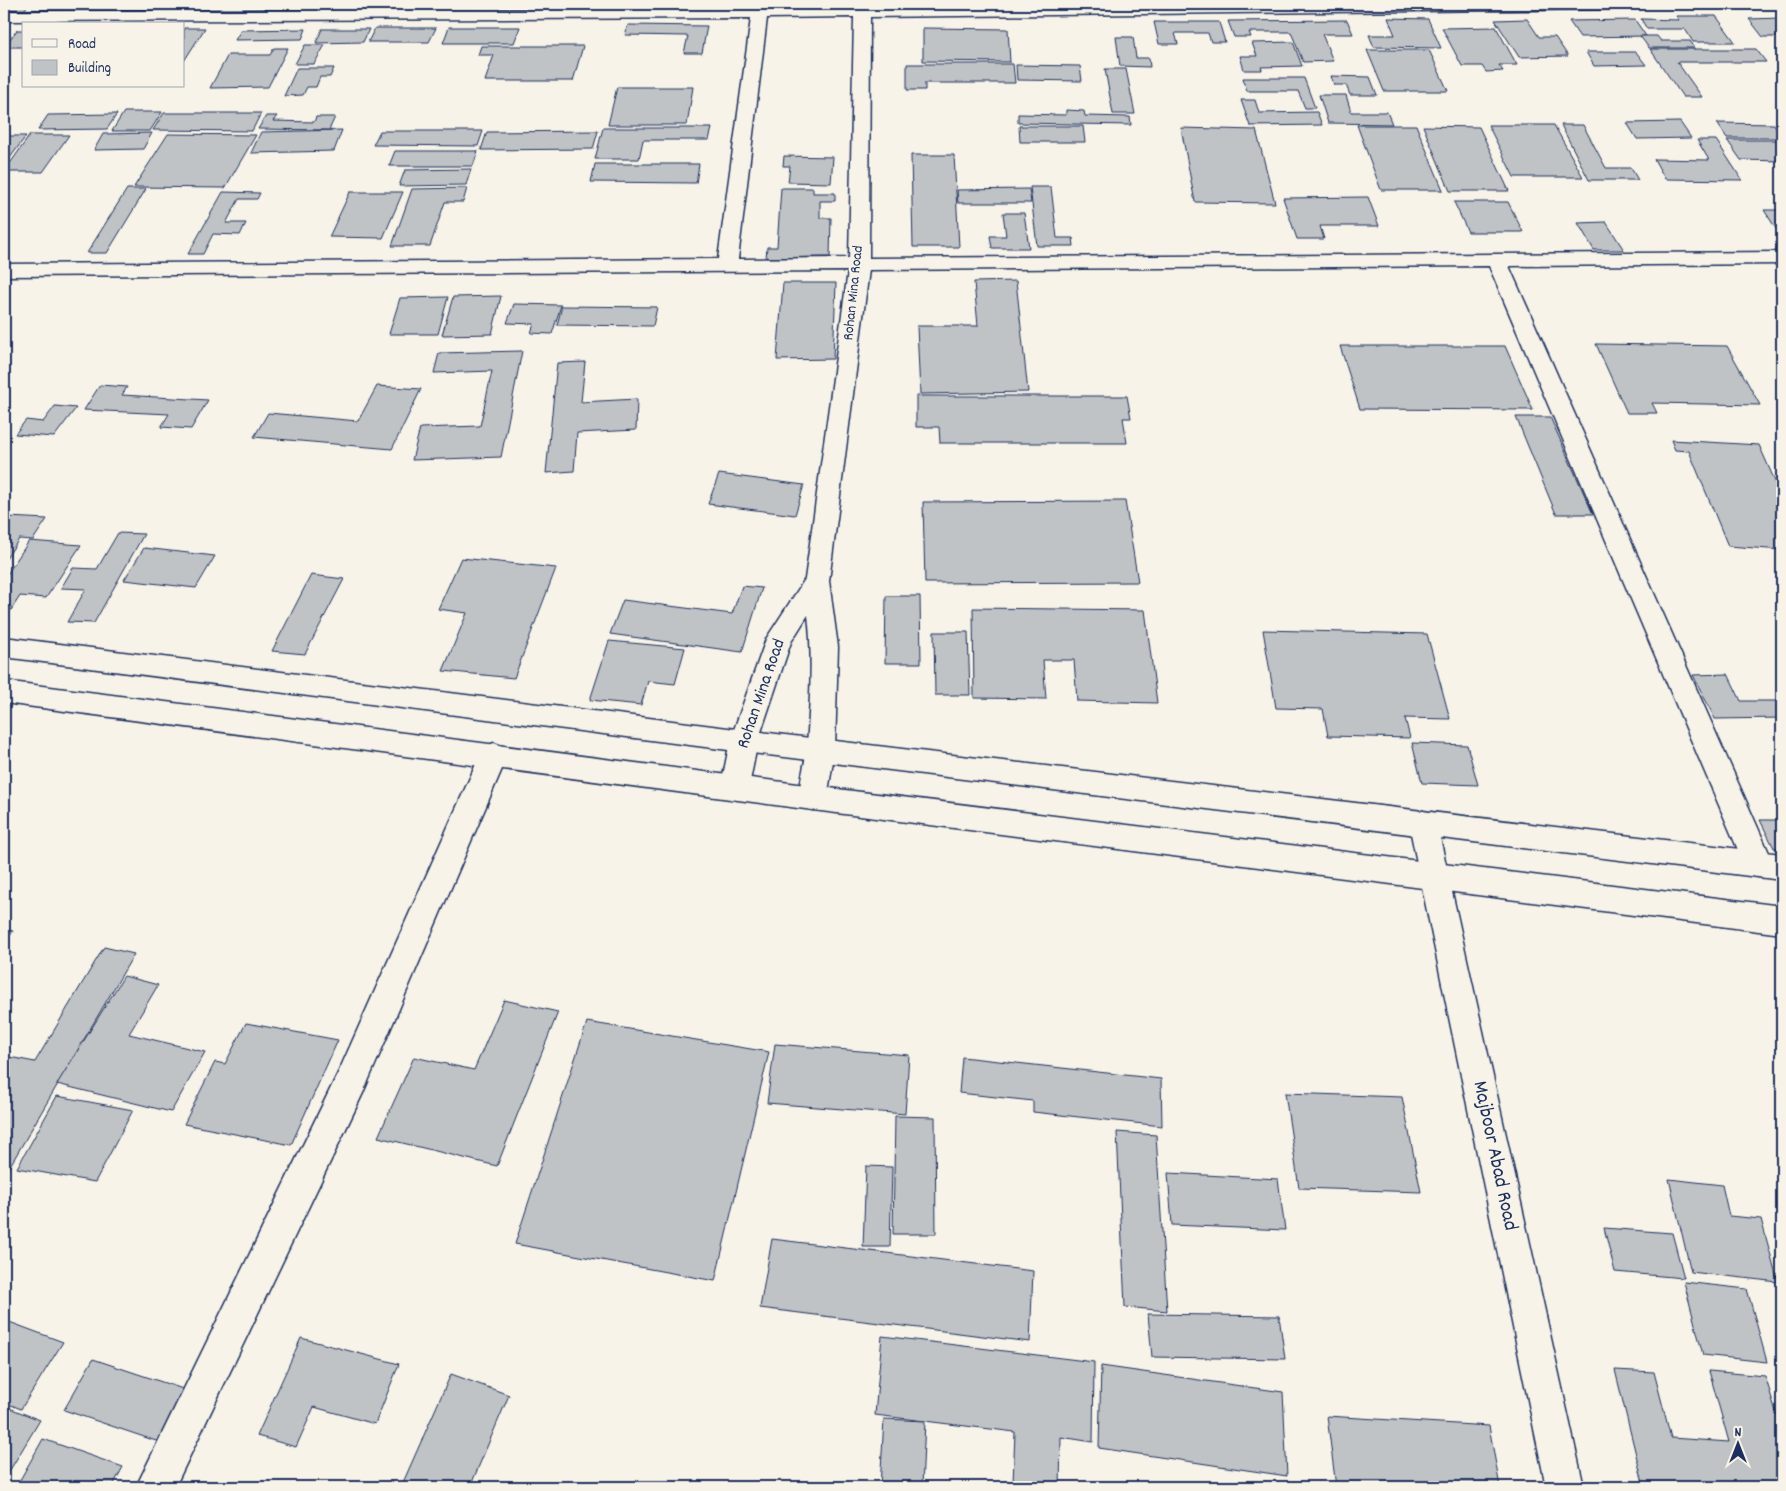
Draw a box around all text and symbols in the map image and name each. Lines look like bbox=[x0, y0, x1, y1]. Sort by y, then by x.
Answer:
legend bbox=[22, 22, 185, 88]
text: Road bbox=[68, 34, 96, 56]
text: Building bbox=[68, 58, 111, 80]
street label: Rohan Mina Road bbox=[838, 244, 870, 342]
street label: Rohan Mina Road bbox=[732, 636, 792, 752]
street label: Majboor Abad Road bbox=[1463, 1078, 1525, 1234]
north arrow bbox=[1714, 1418, 1764, 1468]
text: N bbox=[1735, 1423, 1742, 1443]

